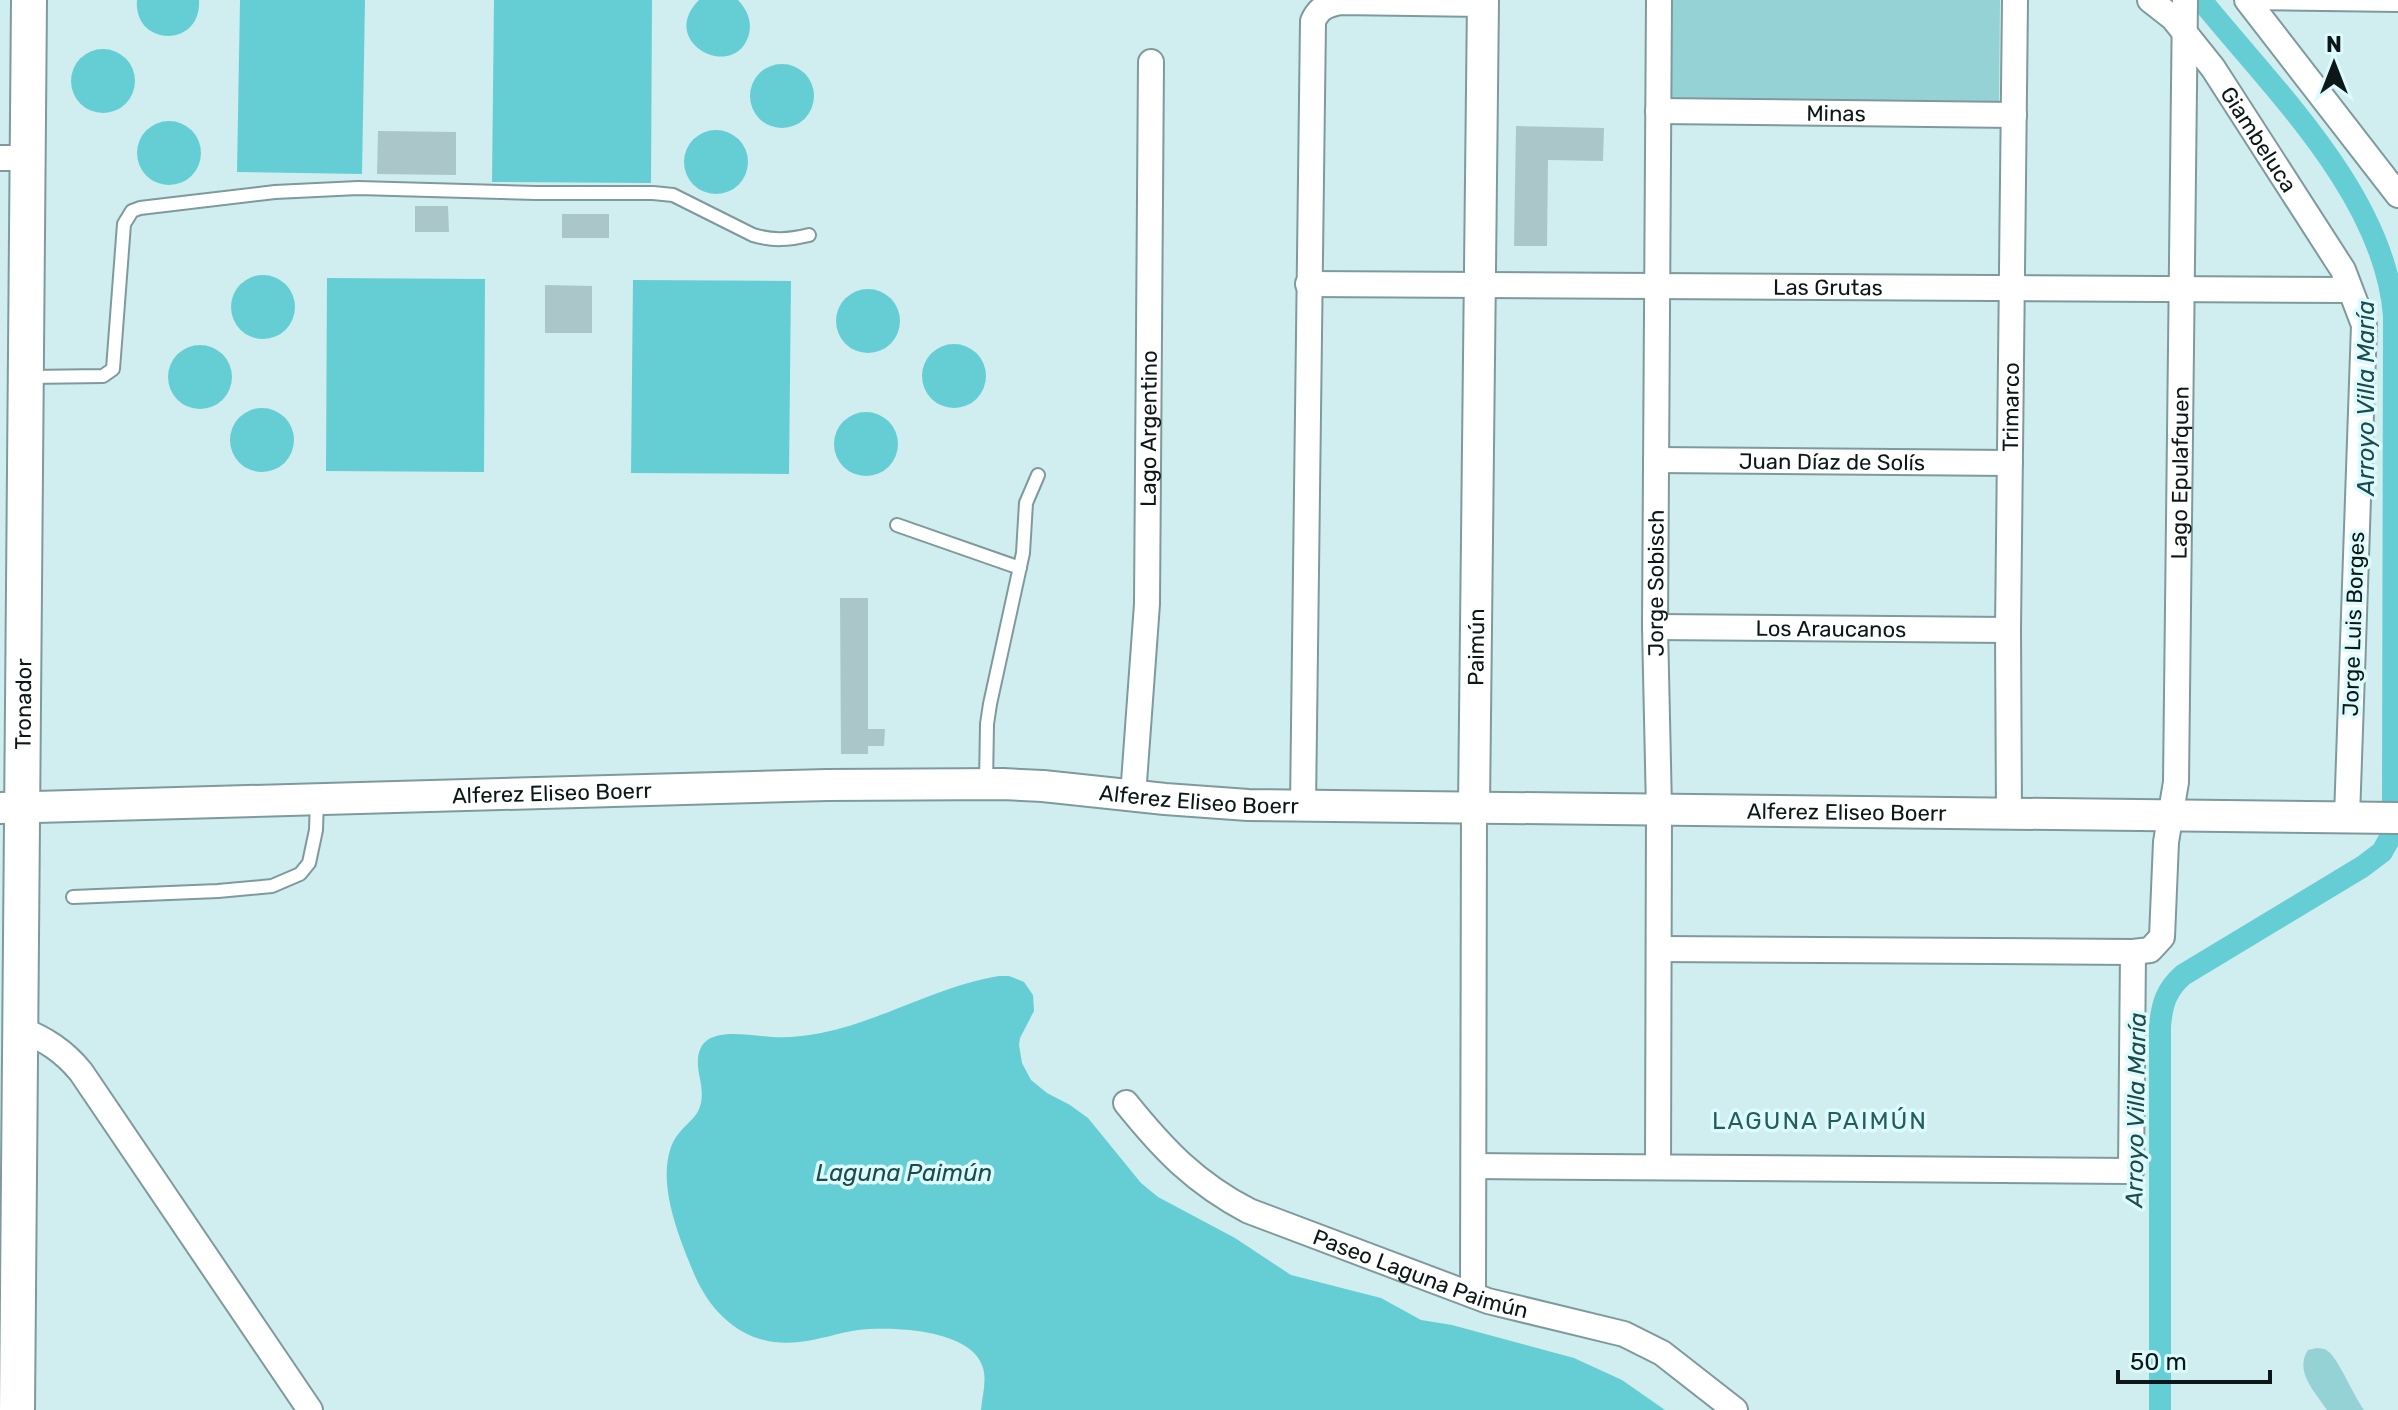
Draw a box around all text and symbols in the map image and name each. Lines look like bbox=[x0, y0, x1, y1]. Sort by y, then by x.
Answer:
north arrow bbox=[2294, 24, 2374, 104]
text: N bbox=[2326, 31, 2342, 58]
street label: Giambeluca bbox=[2215, 82, 2302, 197]
street label: Minas bbox=[1806, 100, 1866, 127]
street label: Las Grutas bbox=[1773, 274, 1883, 301]
water label: Arroyo Villa María bbox=[2352, 301, 2380, 497]
street label: Lago Argentino bbox=[1135, 350, 1163, 507]
street label: Trimarco bbox=[1997, 362, 2025, 452]
street label: Lago Epulafquen bbox=[2166, 386, 2195, 559]
street label: Juan Díaz de Solís bbox=[1739, 448, 1925, 476]
street label: Jorge Sobisch bbox=[1642, 509, 1670, 657]
street label: Jorge Luis Borges bbox=[2337, 531, 2370, 717]
street label: Paimún bbox=[1462, 608, 1490, 686]
street label: Los Araucanos bbox=[1756, 615, 1906, 643]
street label: Tronador bbox=[10, 658, 37, 750]
street label: Alferez Eliseo Boerr bbox=[452, 777, 653, 809]
street label: Alferez Eliseo Boerr bbox=[1098, 779, 1299, 820]
street label: Alferez Eliseo Boerr bbox=[1747, 798, 1947, 827]
water label: Arroyo Villa María bbox=[2120, 1012, 2152, 1210]
district label: LAGUNA PAIMÚN bbox=[1712, 1107, 1928, 1135]
water label: Laguna Paimún bbox=[816, 1159, 992, 1187]
street label: Paseo Laguna Paimún bbox=[1309, 1223, 1531, 1324]
scale bar bbox=[2118, 1334, 2270, 1384]
text: 50 m bbox=[2130, 1348, 2187, 1376]

